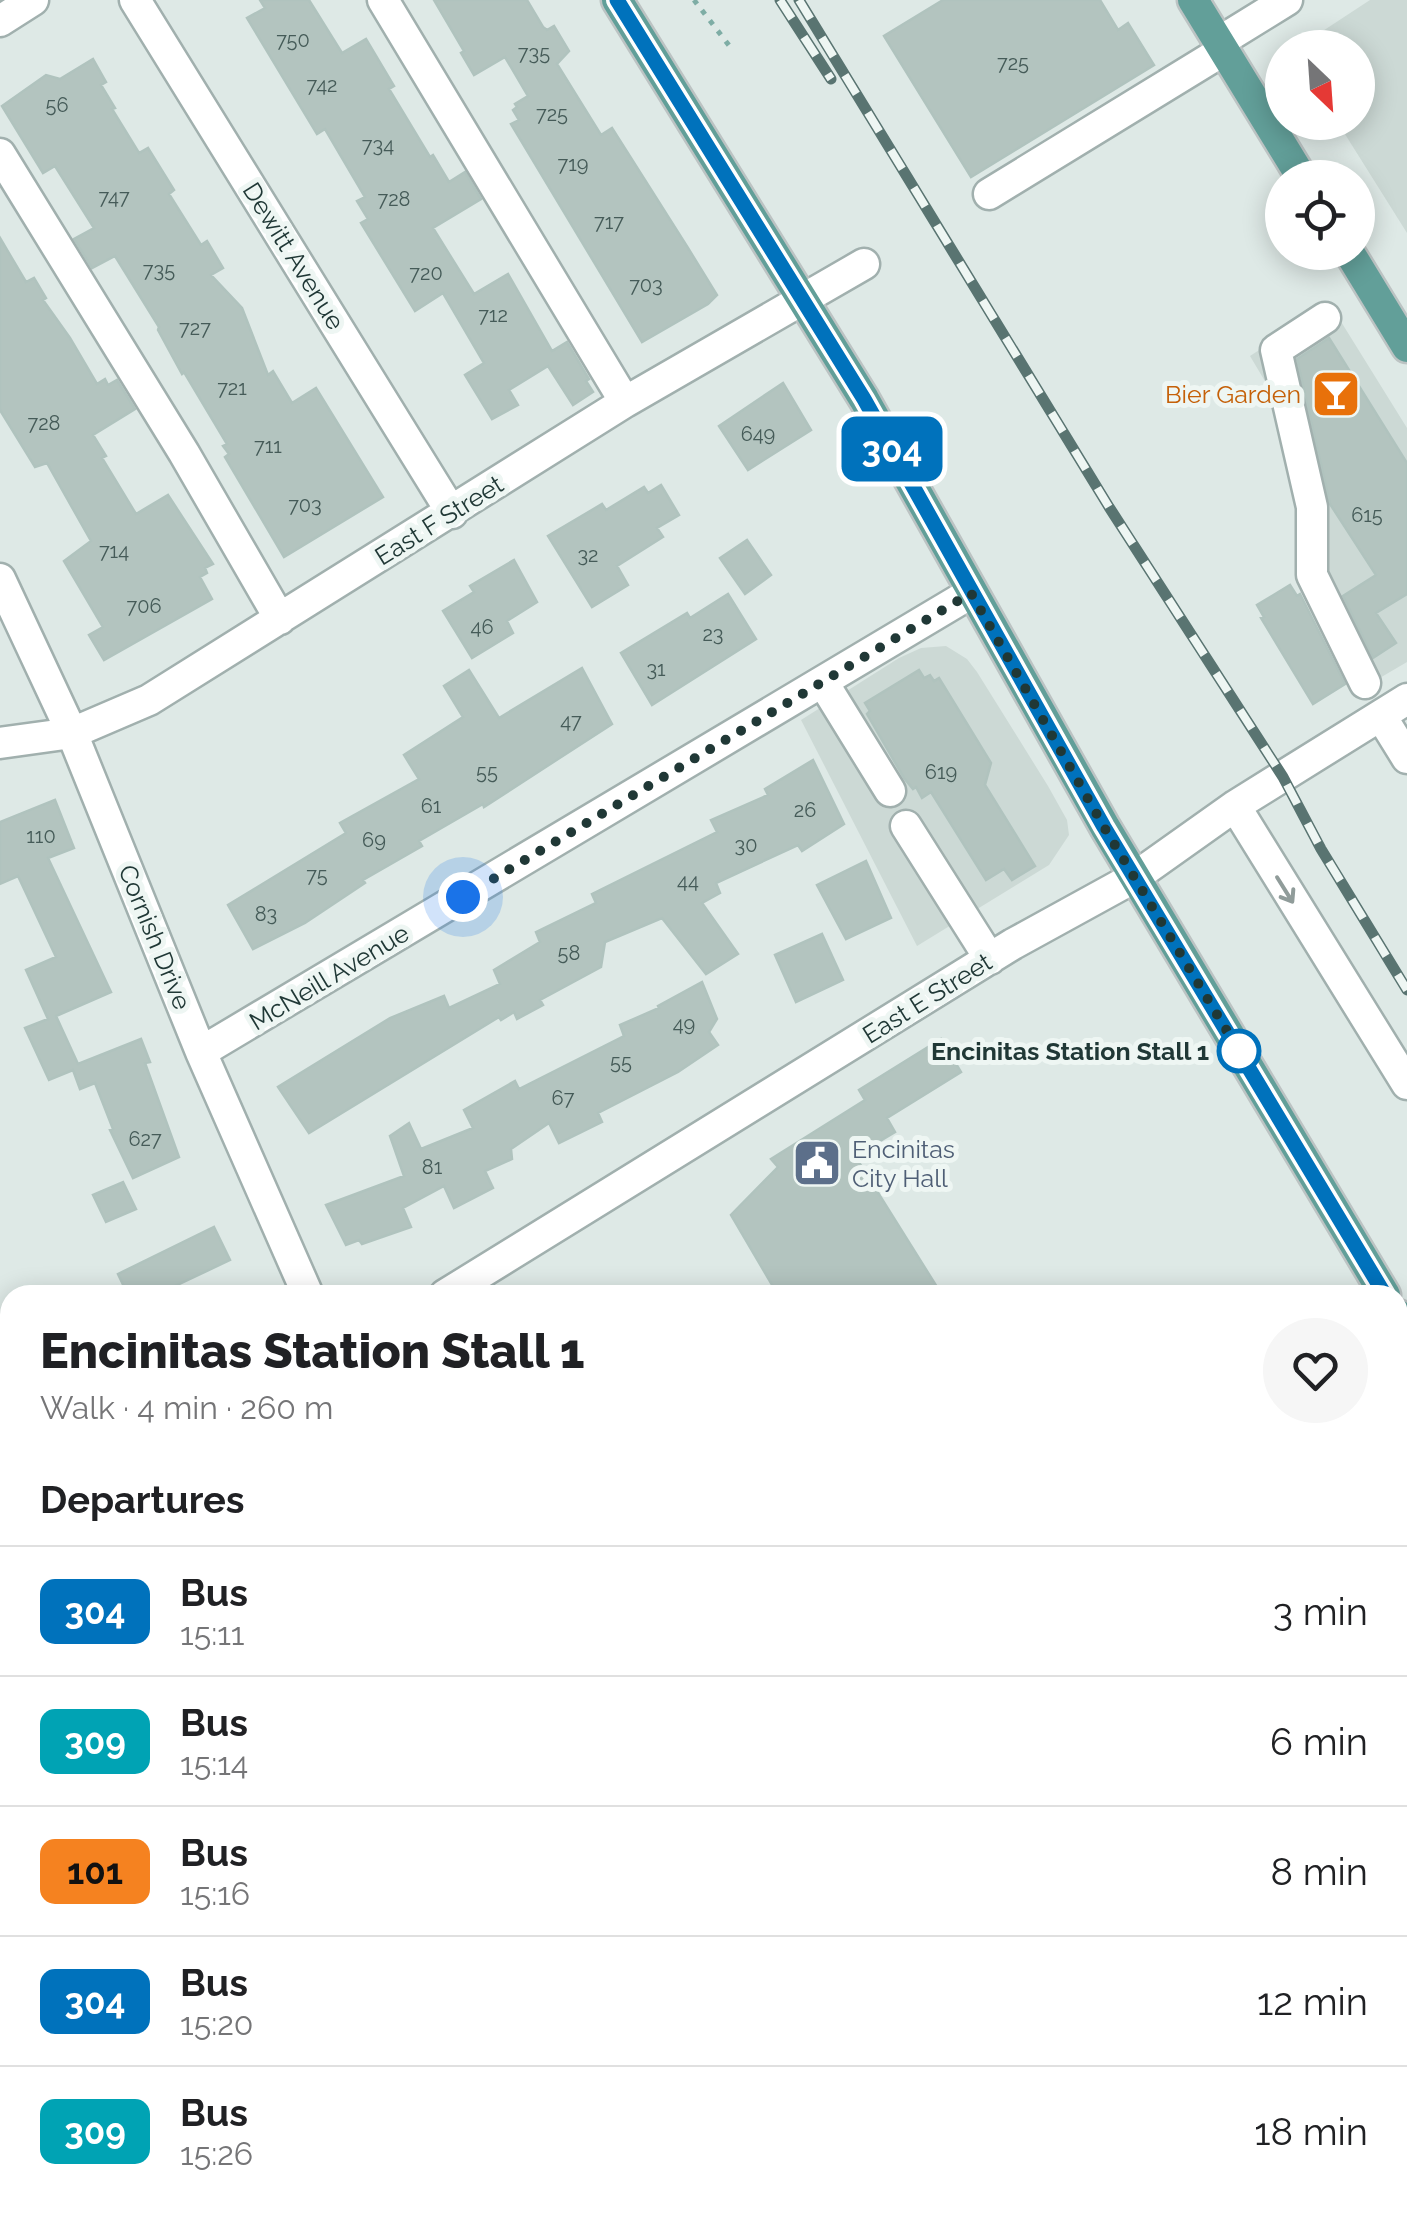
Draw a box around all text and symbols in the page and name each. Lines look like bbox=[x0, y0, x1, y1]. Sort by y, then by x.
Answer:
house number: 750 bbox=[276, 28, 310, 52]
north arrow bbox=[1265, 30, 1375, 140]
map controls bbox=[1265, 30, 1375, 270]
house number: 735 bbox=[518, 41, 550, 65]
house number: 725 bbox=[997, 51, 1029, 75]
house number: 742 bbox=[306, 73, 338, 97]
house number: 56 bbox=[46, 93, 68, 117]
house number: 725 bbox=[536, 102, 568, 126]
house number: 734 bbox=[362, 133, 394, 157]
house number: 719 bbox=[558, 152, 588, 176]
button: locate bbox=[1265, 160, 1375, 270]
street label: Dewitt Avenue bbox=[237, 177, 351, 335]
house number: 747 bbox=[98, 185, 130, 209]
house number: 728 bbox=[378, 187, 410, 211]
house number: 717 bbox=[594, 210, 624, 234]
house number: 735 bbox=[143, 258, 175, 282]
house number: 720 bbox=[409, 261, 443, 285]
house number: 703 bbox=[629, 273, 663, 297]
house number: 712 bbox=[478, 303, 508, 327]
house number: 727 bbox=[179, 316, 211, 340]
bar icon: Bier Garden bbox=[1310, 368, 1362, 420]
house number: 721 bbox=[217, 376, 247, 400]
place label: Bier Garden bbox=[1165, 379, 1301, 409]
house number: 728 bbox=[28, 411, 60, 435]
line badge: 304 bbox=[834, 416, 950, 482]
house number: 649 bbox=[741, 422, 775, 446]
text: 304 bbox=[861, 429, 923, 470]
house number: 711 bbox=[254, 434, 282, 458]
street label: East F Street bbox=[369, 468, 509, 571]
house number: 703 bbox=[288, 493, 322, 517]
house number: 615 bbox=[1351, 503, 1383, 527]
house number: 714 bbox=[99, 539, 129, 563]
house number: 32 bbox=[577, 543, 599, 567]
house number: 706 bbox=[127, 594, 161, 618]
house number: 46 bbox=[471, 615, 493, 639]
house number: 23 bbox=[702, 622, 724, 646]
house number: 31 bbox=[646, 657, 666, 681]
house number: 47 bbox=[560, 709, 582, 733]
house number: 55 bbox=[476, 760, 498, 784]
house number: 619 bbox=[925, 760, 957, 784]
house number: 61 bbox=[421, 794, 442, 818]
house number: 26 bbox=[794, 798, 816, 822]
house number: 110 bbox=[26, 824, 56, 848]
house number: 69 bbox=[362, 828, 386, 852]
house number: 30 bbox=[735, 833, 757, 857]
street label: Cornish Drive bbox=[112, 860, 198, 1014]
house number: 75 bbox=[306, 863, 328, 887]
house number: 44 bbox=[677, 869, 699, 893]
your location bbox=[438, 872, 488, 922]
one-way arrow bbox=[1275, 875, 1296, 904]
house number: 83 bbox=[255, 902, 277, 926]
street label: McNeill Avenue bbox=[244, 918, 414, 1036]
house number: 58 bbox=[558, 941, 580, 965]
street label: East E Street bbox=[857, 946, 998, 1050]
house number: 49 bbox=[673, 1012, 695, 1036]
marker: Encinitas Station Stall 1 bbox=[1218, 1030, 1260, 1072]
place label: Encinitas Station Stall 1 bbox=[931, 1036, 1209, 1066]
house number: 55 bbox=[610, 1050, 632, 1074]
house number: 67 bbox=[552, 1086, 575, 1110]
house number: 627 bbox=[128, 1127, 162, 1151]
place label: Encinitas City Hall bbox=[852, 1134, 955, 1193]
public building icon: Encinitas City Hall bbox=[791, 1137, 843, 1189]
house number: 81 bbox=[422, 1155, 443, 1179]
button: heart bbox=[1263, 1318, 1368, 1423]
text: Encinitas Station Stall 1 bbox=[40, 1323, 585, 1379]
text: Walk · 4 min · 260 m bbox=[40, 1389, 333, 1426]
text: Departures bbox=[40, 1477, 245, 1522]
text: Bus bbox=[180, 1570, 248, 1615]
text: 3 min bbox=[1273, 1589, 1368, 1634]
text: 304 bbox=[64, 1591, 126, 1632]
text: 15:11 bbox=[180, 1615, 245, 1652]
text: Bus bbox=[180, 1700, 248, 1745]
text: 6 min bbox=[1270, 1719, 1368, 1764]
text: 309 bbox=[64, 1721, 126, 1762]
text: 15:14 bbox=[180, 1745, 248, 1782]
text: Bus bbox=[180, 1830, 248, 1875]
text: 8 min bbox=[1270, 1849, 1368, 1894]
text: 101 bbox=[67, 1851, 123, 1892]
text: 15:16 bbox=[180, 1875, 250, 1912]
text: Bus bbox=[180, 1960, 248, 2005]
text: 12 min bbox=[1257, 1979, 1368, 2024]
text: 304 bbox=[64, 1981, 126, 2022]
text: 15:20 bbox=[180, 2005, 253, 2042]
text: Bus bbox=[180, 2090, 248, 2135]
text: 18 min bbox=[1254, 2109, 1368, 2154]
text: 309 bbox=[64, 2111, 126, 2152]
text: 15:26 bbox=[180, 2135, 253, 2172]

